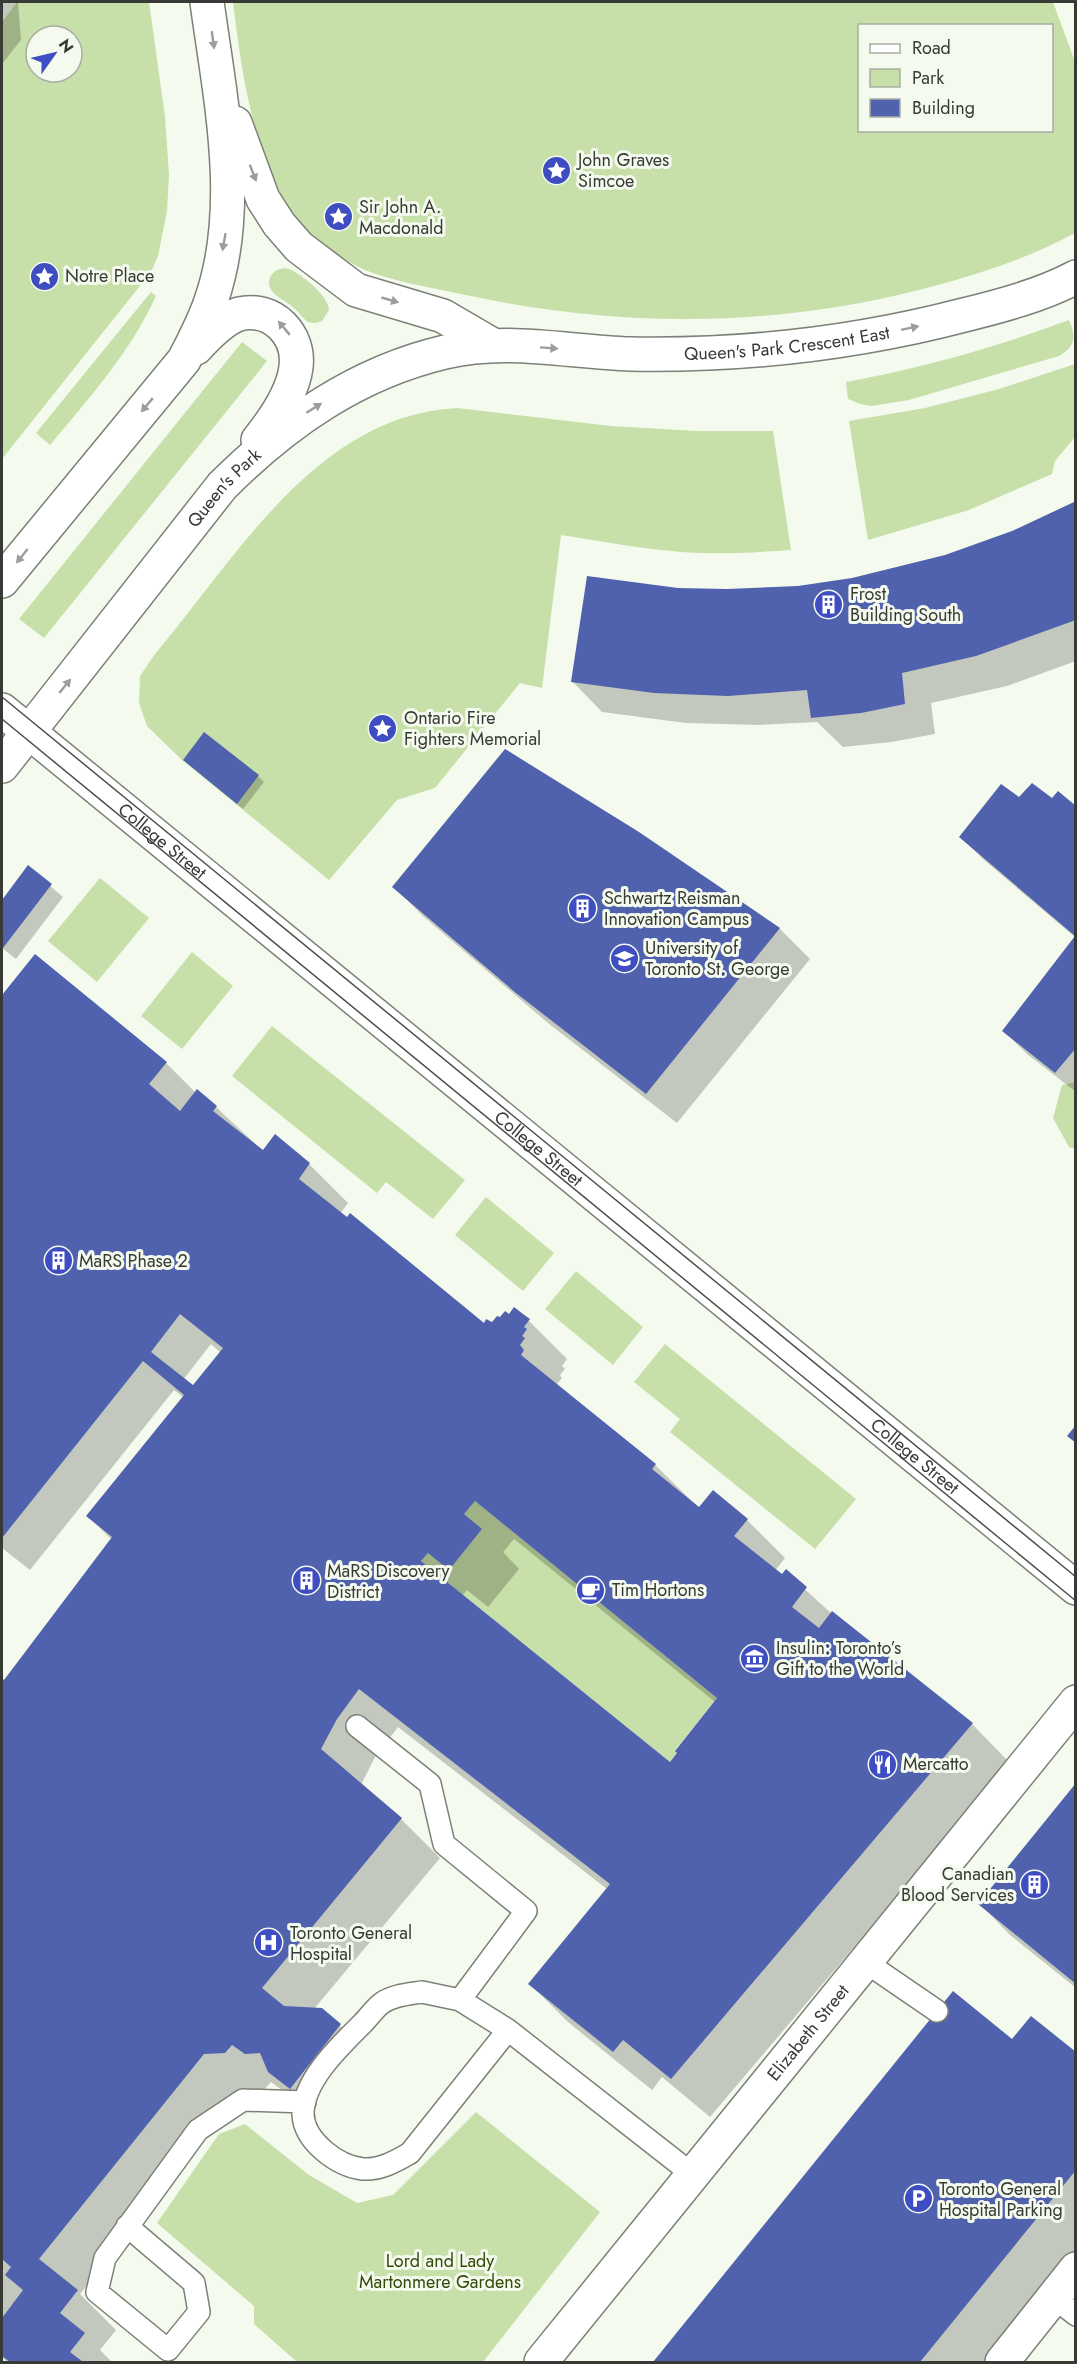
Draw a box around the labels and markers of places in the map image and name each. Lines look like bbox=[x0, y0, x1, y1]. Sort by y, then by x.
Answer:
place label: John Graves Simcoe bbox=[576, 147, 669, 194]
place icon: John Graves Simcoe bbox=[541, 154, 573, 186]
place label: Sir John A. Macdonald bbox=[359, 194, 443, 241]
place icon: Sir John A. Macdonald bbox=[322, 201, 354, 233]
place icon: Notre Place bbox=[28, 260, 60, 292]
place label: Notre Place bbox=[65, 263, 154, 289]
place label: Frost Building South bbox=[850, 581, 961, 628]
building icon: Frost Building South bbox=[813, 588, 845, 620]
place label: Ontario Fire Fighters Memorial bbox=[404, 705, 541, 752]
place icon: Ontario Fire Fighters Memorial bbox=[367, 712, 399, 744]
place label: Schwartz Reisman Innovation Campus bbox=[604, 885, 749, 932]
building icon: Schwartz Reisman Innovation Campus bbox=[567, 892, 599, 924]
place label: University of Toronto St. George bbox=[645, 935, 790, 982]
school or university icon: University of Toronto St. George bbox=[608, 942, 640, 974]
building icon: MaRS Phase 2 bbox=[42, 1245, 74, 1277]
place label: MaRS Phase 2 bbox=[79, 1248, 188, 1274]
place label: MaRS Discovery District bbox=[327, 1558, 450, 1605]
building icon: MaRS Discovery District bbox=[290, 1565, 322, 1597]
cafe icon: Tim Hortons bbox=[575, 1574, 607, 1606]
place label: Tim Hortons bbox=[612, 1577, 704, 1603]
place label: Insulin: Toronto’s Gift to the World bbox=[776, 1635, 904, 1682]
museum icon: Insulin: Toronto’s Gift to the World bbox=[739, 1642, 771, 1674]
restaurant icon: Mercatto bbox=[866, 1748, 898, 1780]
place label: Mercatto bbox=[903, 1751, 969, 1777]
place label: Canadian Blood Services bbox=[901, 1861, 1014, 1908]
building icon: Canadian Blood Services bbox=[1019, 1868, 1051, 1900]
place label: Toronto General Hospital bbox=[290, 1920, 412, 1967]
hospital icon: Toronto General Hospital bbox=[253, 1927, 285, 1959]
place label: Toronto General Hospital Parking bbox=[939, 2176, 1063, 2223]
parking icon: Toronto General Hospital Parking bbox=[902, 2183, 934, 2215]

